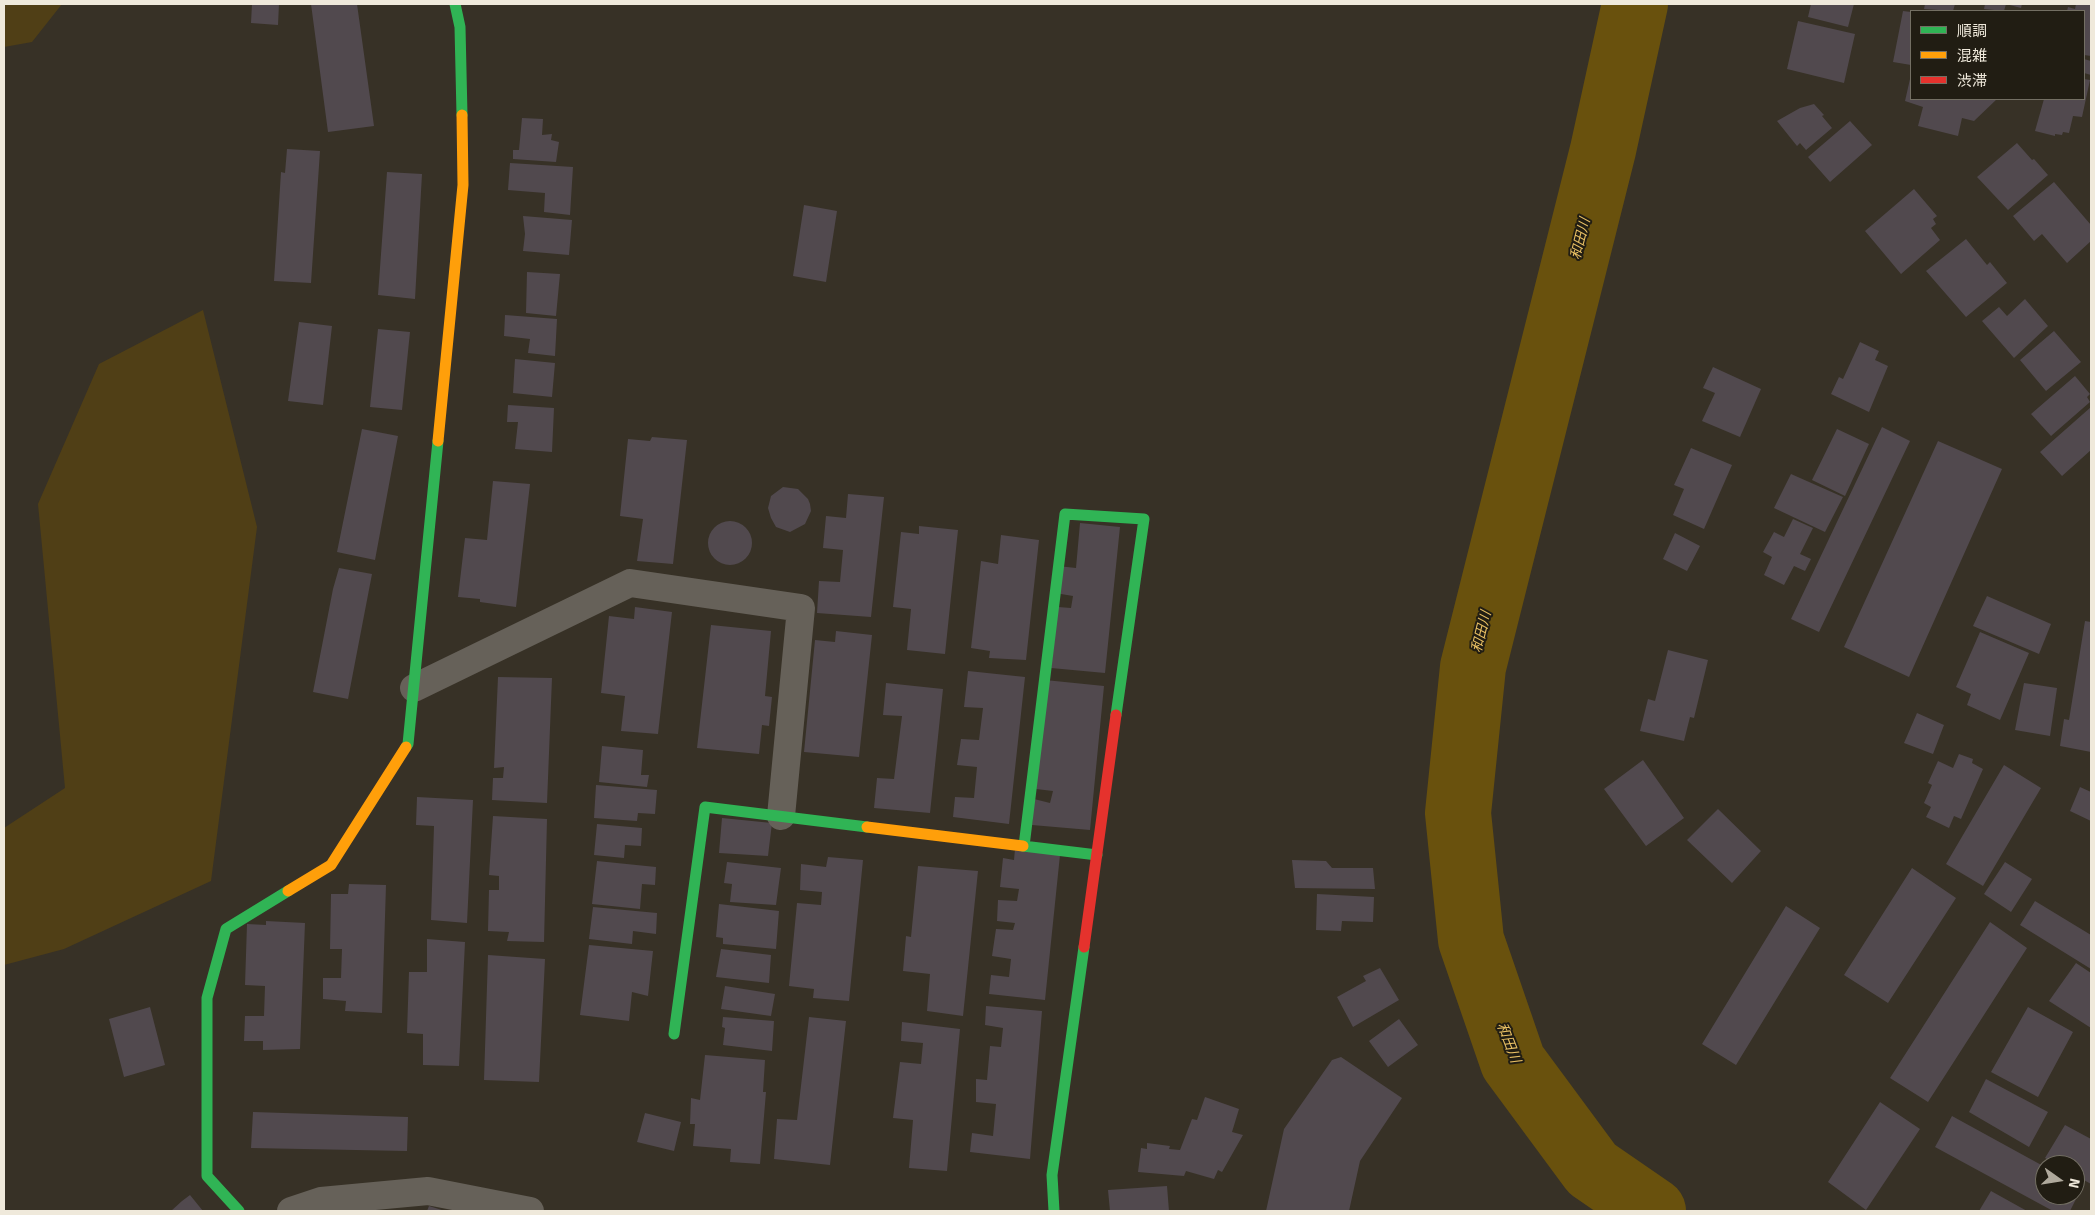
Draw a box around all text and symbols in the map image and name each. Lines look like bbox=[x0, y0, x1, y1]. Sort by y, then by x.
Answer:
legend bbox=[1910, 10, 2085, 100]
text: 順調 bbox=[1957, 22, 1987, 40]
text: 混雑 bbox=[1957, 47, 1987, 65]
text: 渋滞 bbox=[1957, 72, 1987, 90]
water label: 和田川 bbox=[1568, 217, 1594, 261]
water label: 和田川 bbox=[1469, 610, 1495, 654]
water label: 和田川 bbox=[1493, 1020, 1523, 1066]
north arrow bbox=[2035, 1155, 2085, 1205]
text: N bbox=[2065, 1177, 2084, 1190]

